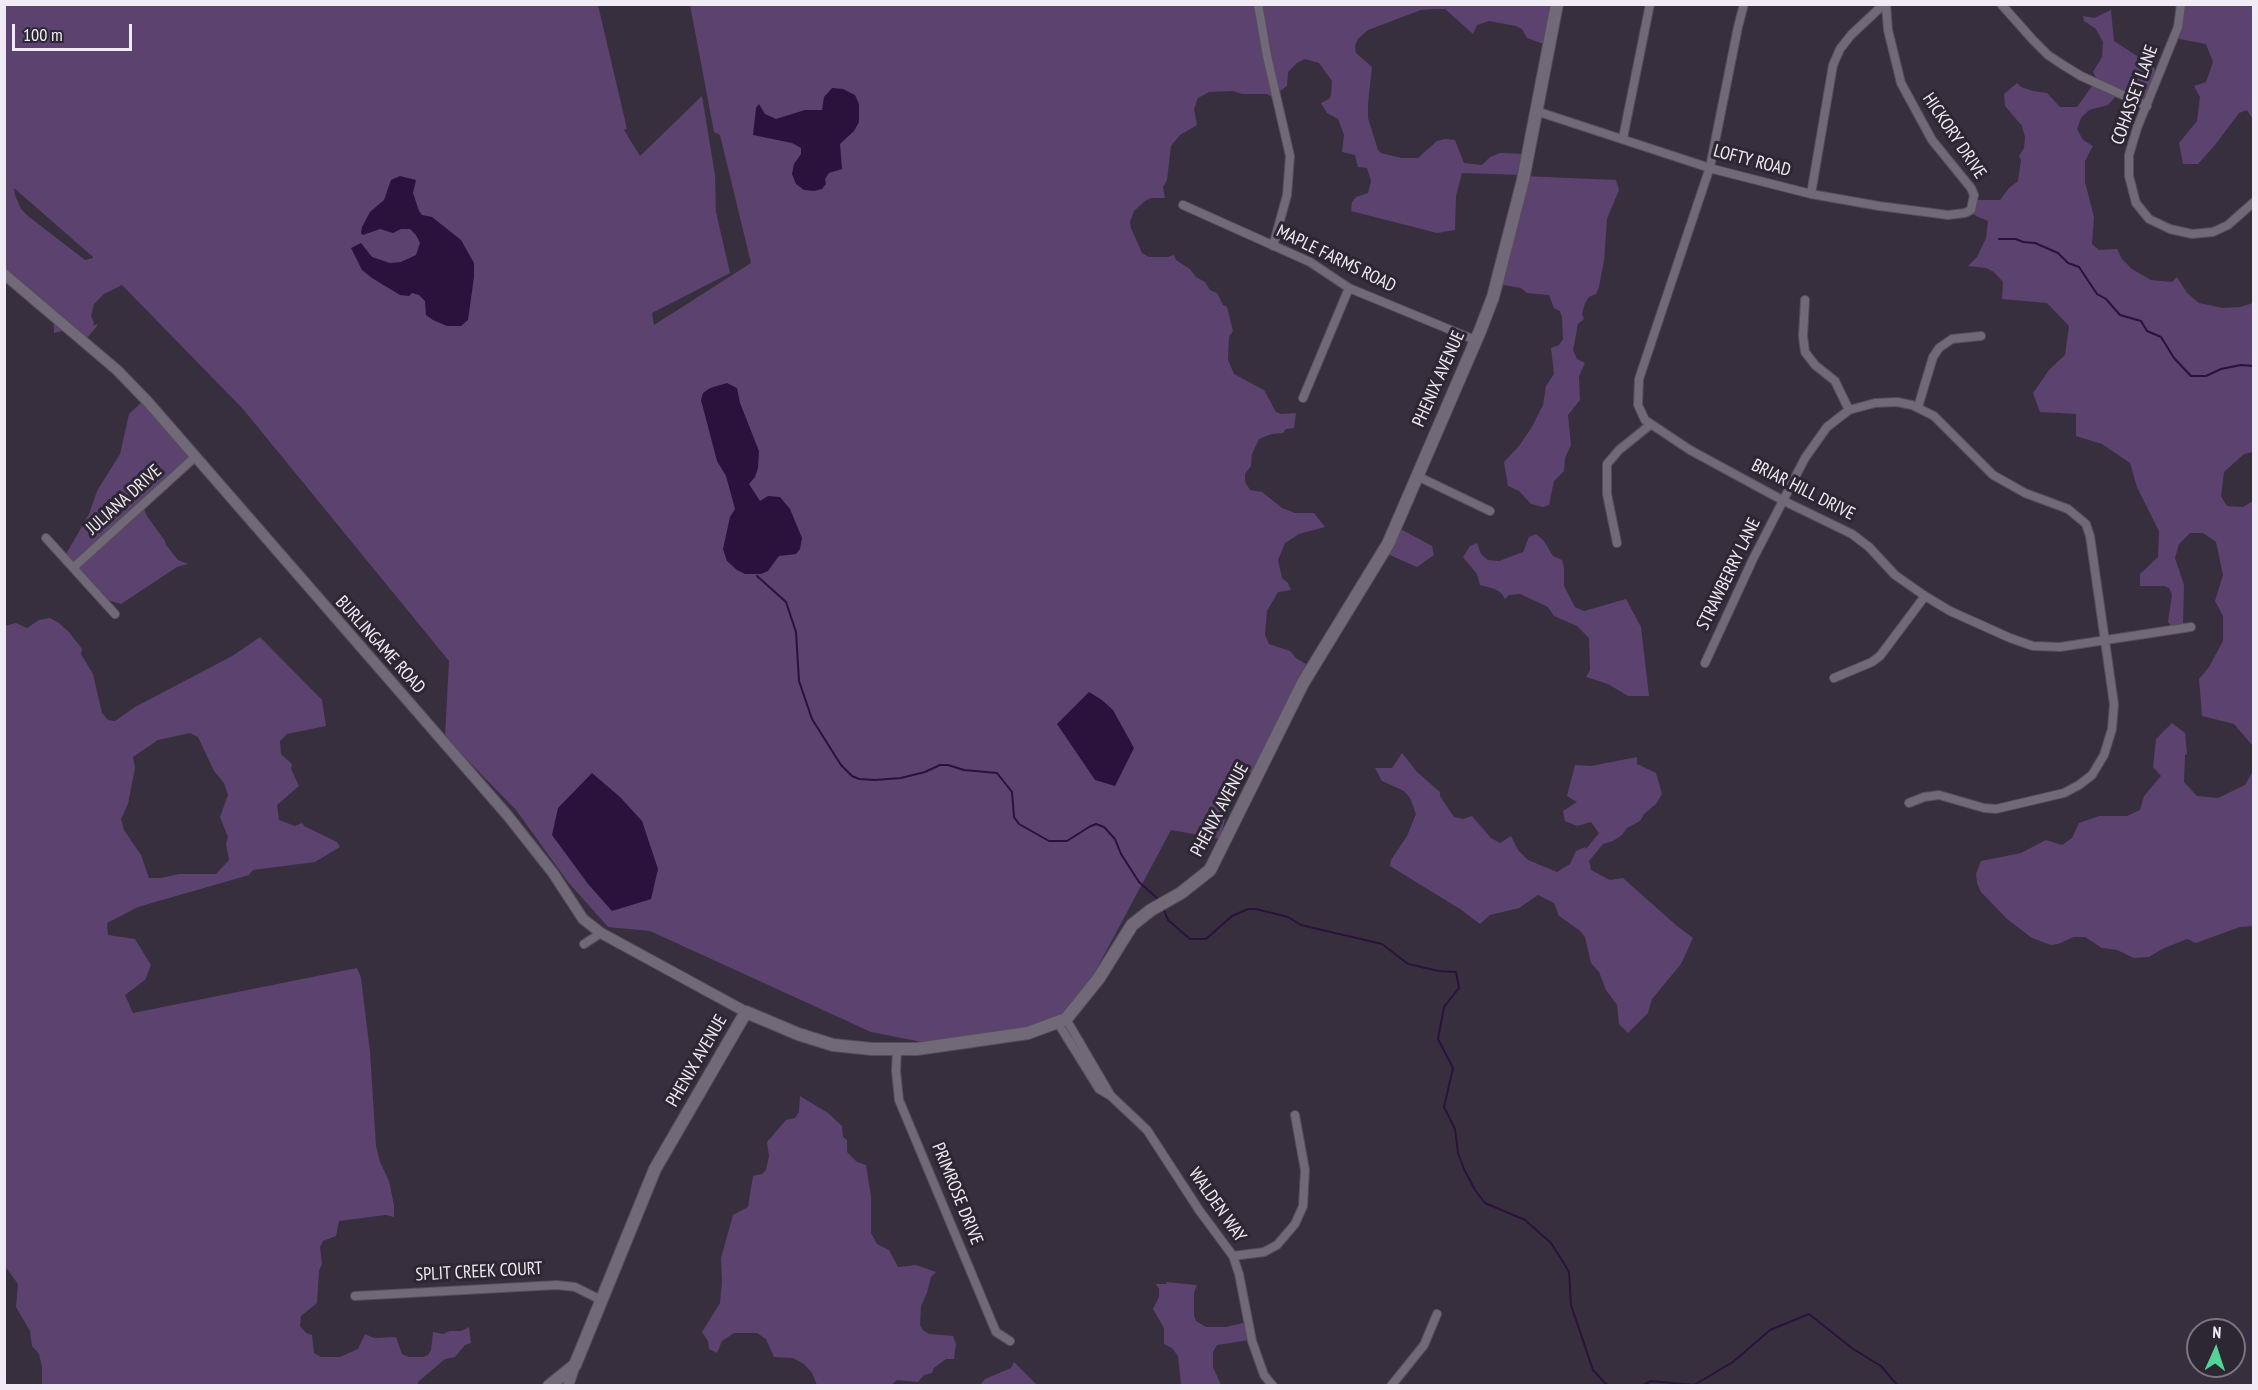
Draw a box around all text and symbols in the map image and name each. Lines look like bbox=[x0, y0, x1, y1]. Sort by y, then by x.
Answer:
scale bar bbox=[15, 12, 135, 50]
text: 100 m bbox=[23, 23, 63, 46]
street label: COHASSET LANE bbox=[2107, 42, 2163, 148]
street label: HICKORY DRIVE bbox=[1917, 89, 1991, 183]
street label: LOFTY ROAD bbox=[1711, 140, 1793, 182]
street label: MAPLE FARMS ROAD bbox=[1273, 221, 1399, 297]
street label: PHENIX AVENUE bbox=[1408, 328, 1470, 430]
street label: BRIAR HILL DRIVE bbox=[1748, 455, 1858, 525]
street label: JULIANA DRIVE bbox=[82, 460, 166, 540]
street label: STRAWBERRY LANE bbox=[1692, 514, 1766, 634]
street label: BURLINGAME ROAD bbox=[331, 592, 429, 698]
street label: PHENIX AVENUE bbox=[1186, 760, 1254, 860]
street label: PHENIX AVENUE bbox=[662, 1011, 732, 1111]
street label: PRIMROSE DRIVE bbox=[927, 1140, 987, 1248]
street label: WALDEN WAY bbox=[1184, 1164, 1250, 1246]
street label: SPLIT CREEK COURT bbox=[415, 1258, 543, 1286]
north arrow bbox=[2186, 1318, 2246, 1378]
text: N bbox=[2212, 1322, 2222, 1342]

